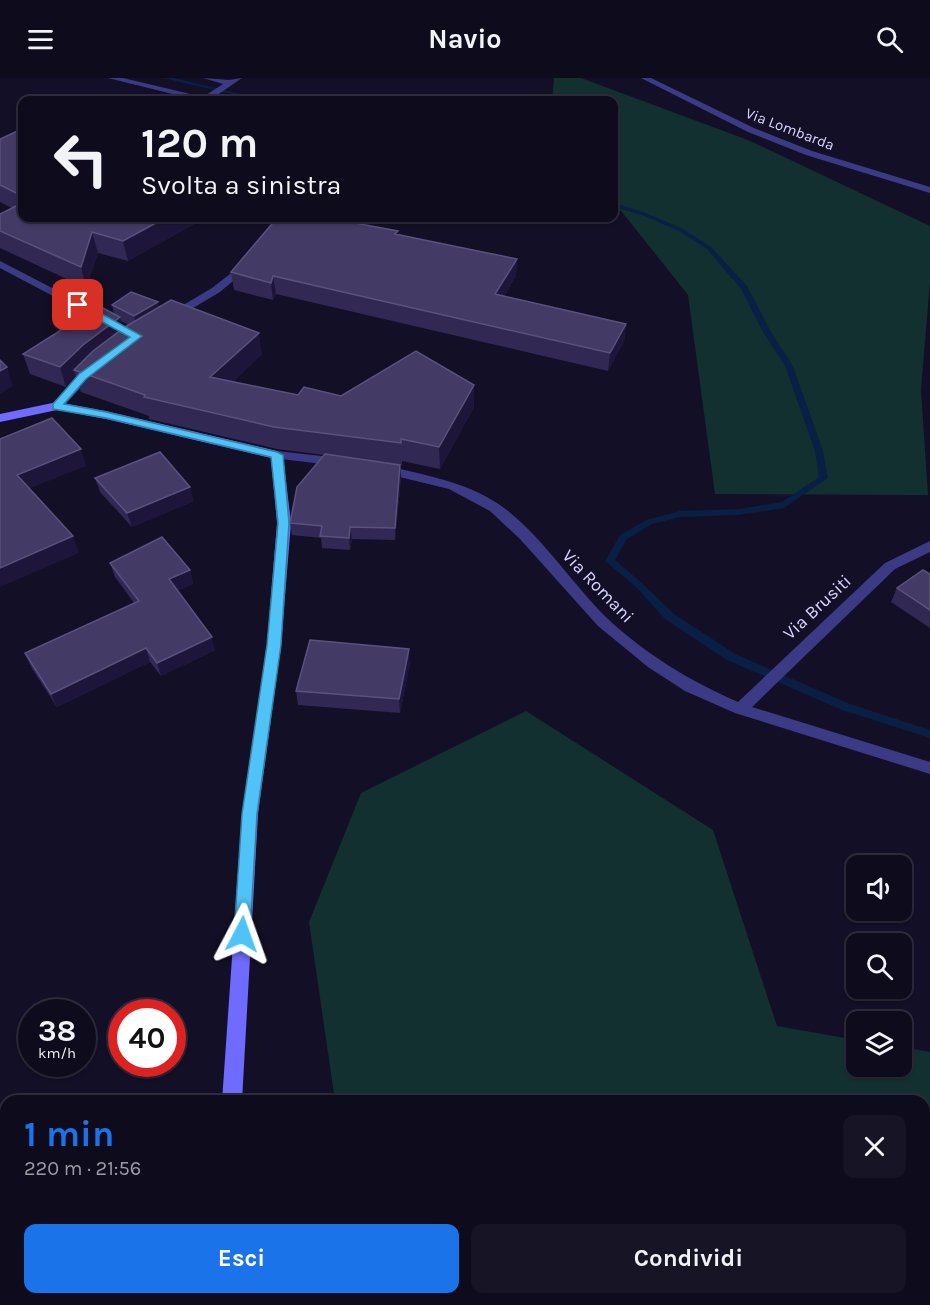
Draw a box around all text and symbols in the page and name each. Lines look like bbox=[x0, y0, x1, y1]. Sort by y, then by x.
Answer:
icon: menu bbox=[24, 23, 57, 56]
text: Navio bbox=[428, 23, 502, 55]
icon: search bbox=[873, 23, 906, 56]
street label: Via Lombarda bbox=[743, 104, 837, 154]
text: 120 m bbox=[141, 118, 258, 168]
icon: left bbox=[42, 120, 120, 198]
text: Svolta a sinistra bbox=[141, 169, 341, 201]
pin bbox=[52, 279, 103, 330]
icon: arrive bbox=[61, 288, 94, 321]
street label: Via Romani bbox=[558, 545, 638, 627]
street label: Via Brusiti bbox=[778, 570, 856, 644]
map controls bbox=[846, 855, 912, 1077]
button: sound bbox=[846, 855, 912, 921]
position arrow bbox=[210, 902, 274, 966]
button: search bbox=[846, 933, 912, 999]
speed limit sign: 40 bbox=[108, 999, 186, 1077]
button: layers bbox=[846, 1011, 912, 1077]
text: 38 bbox=[38, 1013, 76, 1049]
text: km/h bbox=[38, 1044, 76, 1062]
text: 1 min bbox=[24, 1113, 114, 1155]
button: close bbox=[843, 1115, 906, 1178]
text: 220 m · 21:56 bbox=[24, 1157, 141, 1180]
button: Esci bbox=[24, 1224, 459, 1293]
button: Condividi bbox=[471, 1224, 906, 1293]

